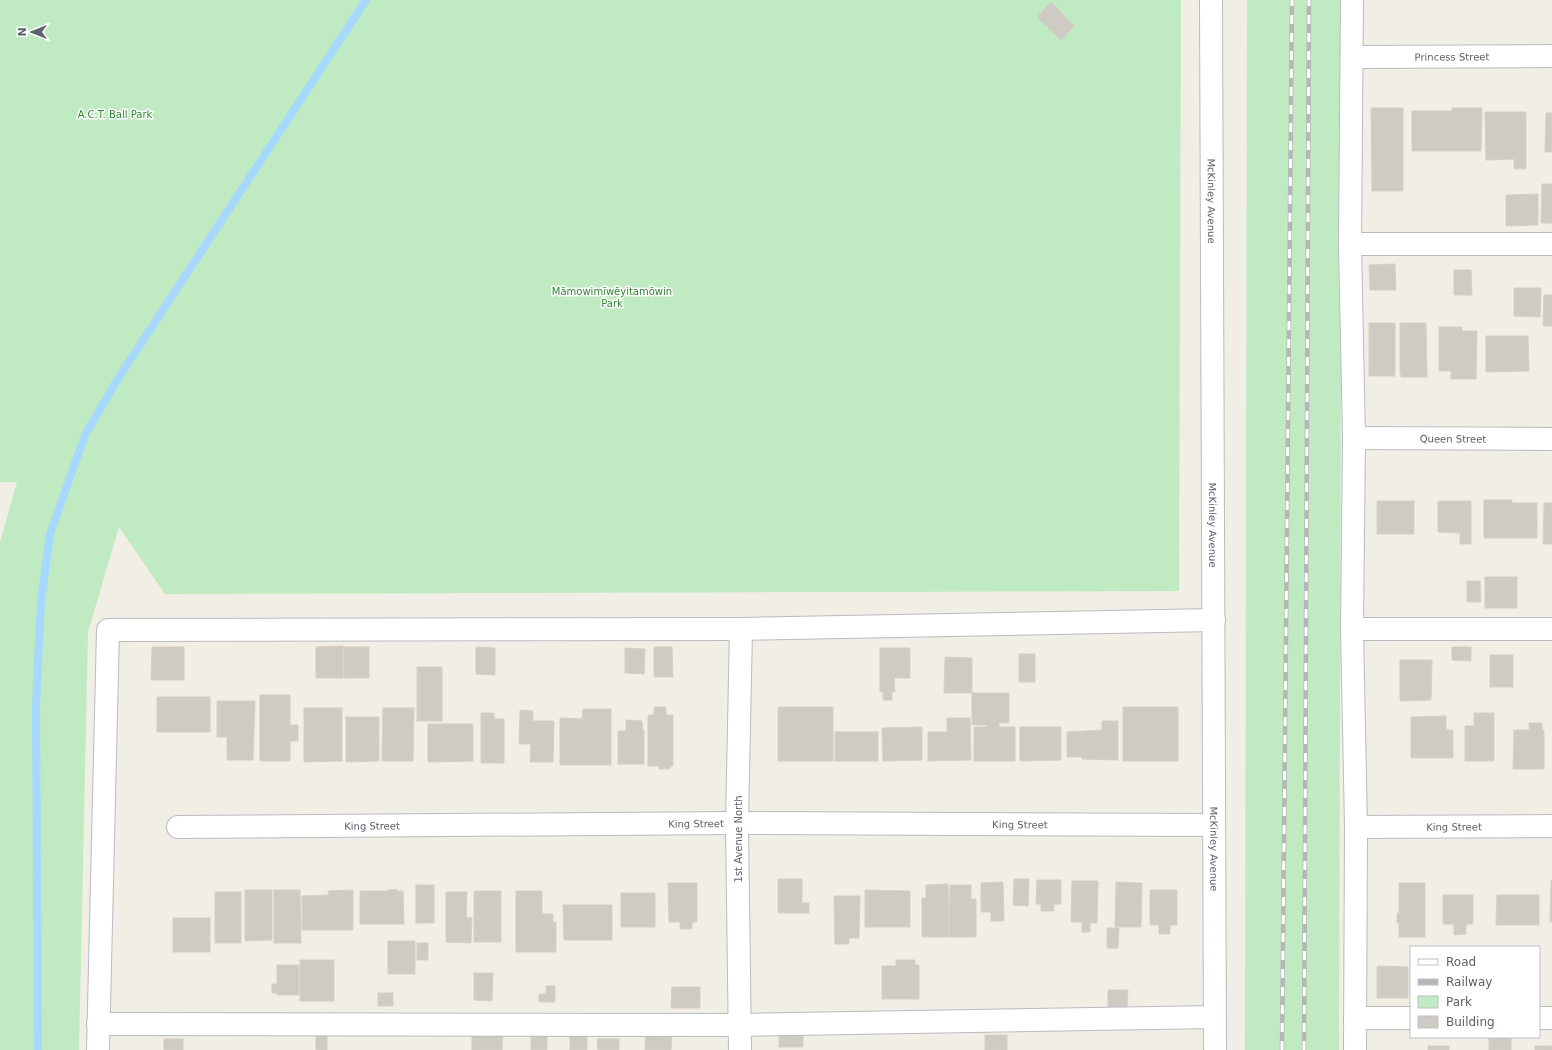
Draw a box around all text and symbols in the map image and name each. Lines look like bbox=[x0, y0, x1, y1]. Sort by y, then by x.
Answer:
north arrow bbox=[12, 12, 52, 52]
text: N bbox=[16, 27, 29, 37]
street label: Princess Street bbox=[1415, 51, 1490, 63]
park label: A.C.T. Ball Park bbox=[78, 109, 153, 120]
street label: McKinley Avenue bbox=[1206, 158, 1217, 244]
park label: Māmowimīwēyitamōwin Park bbox=[552, 286, 672, 309]
street label: Queen Street bbox=[1420, 433, 1486, 445]
street label: McKinley Avenue bbox=[1207, 482, 1218, 568]
street label: 1st Avenue North bbox=[733, 796, 744, 882]
street label: McKinley Avenue bbox=[1208, 806, 1219, 892]
street label: King Street bbox=[668, 818, 724, 829]
street label: King Street bbox=[992, 819, 1048, 830]
street label: King Street bbox=[344, 820, 400, 832]
street label: King Street bbox=[1426, 821, 1482, 833]
legend bbox=[1410, 946, 1540, 1038]
text: Road bbox=[1446, 955, 1476, 969]
text: Railway bbox=[1446, 975, 1492, 989]
text: Park bbox=[1446, 995, 1472, 1009]
text: Building bbox=[1446, 1015, 1495, 1029]

